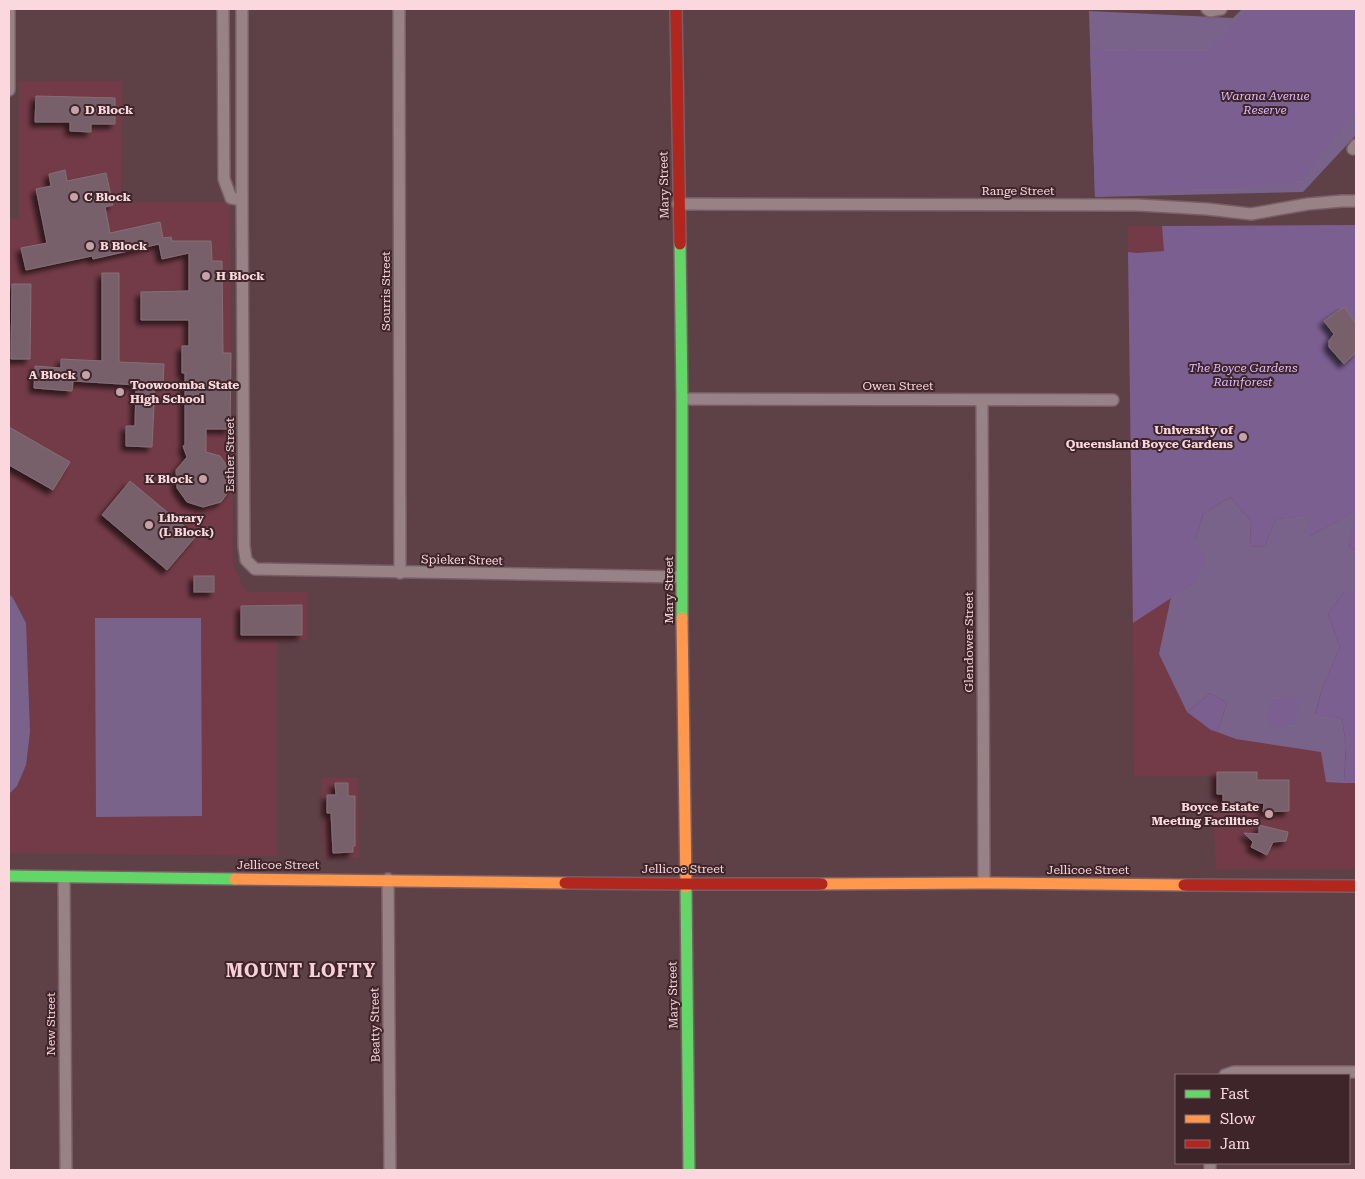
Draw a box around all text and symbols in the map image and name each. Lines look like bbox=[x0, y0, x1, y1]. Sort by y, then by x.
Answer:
park label: Warana Avenue Reserve bbox=[1220, 89, 1310, 117]
place label: D Block bbox=[85, 103, 134, 117]
marker: D Block bbox=[69, 104, 81, 116]
street label: Mary Street bbox=[656, 151, 672, 219]
street label: Range Street bbox=[981, 184, 1055, 198]
place label: C Block bbox=[84, 190, 132, 204]
marker: C Block bbox=[68, 191, 80, 203]
place label: B Block bbox=[100, 239, 148, 253]
marker: B Block bbox=[84, 240, 96, 252]
street label: Sourris Street bbox=[379, 251, 393, 331]
place label: H Block bbox=[216, 269, 265, 283]
marker: H Block bbox=[200, 270, 212, 282]
park label: The Boyce Gardens Rainforest bbox=[1188, 361, 1298, 389]
place label: A Block bbox=[29, 368, 77, 382]
marker: A Block bbox=[80, 369, 92, 381]
place label: Toowoomba State High School bbox=[130, 378, 239, 406]
street label: Owen Street bbox=[862, 379, 934, 393]
marker: Toowoomba State High School bbox=[114, 386, 126, 398]
street label: Esther Street bbox=[223, 417, 237, 492]
place label: University of Queensland Boyce Gardens bbox=[1066, 423, 1234, 451]
marker: University of Queensland Boyce Gardens bbox=[1237, 431, 1249, 443]
place label: K Block bbox=[145, 472, 194, 486]
marker: K Block bbox=[197, 473, 209, 485]
place label: Library (L Block) bbox=[159, 511, 214, 539]
marker: Library (L Block) bbox=[143, 519, 155, 531]
street label: Spieker Street bbox=[421, 552, 504, 568]
street label: Mary Street bbox=[662, 556, 676, 624]
street label: Glendower Street bbox=[962, 591, 976, 692]
place label: Boyce Estate Meeting Facilities bbox=[1151, 800, 1259, 828]
marker: Boyce Estate Meeting Facilities bbox=[1263, 808, 1275, 820]
street label: Jellicoe Street bbox=[237, 858, 320, 872]
street label: Jellicoe Street bbox=[642, 862, 725, 876]
street label: Jellicoe Street bbox=[1047, 863, 1130, 877]
district label: MOUNT LOFTY bbox=[226, 960, 376, 981]
street label: Mary Street bbox=[665, 961, 681, 1029]
street label: Beatty Street bbox=[367, 987, 383, 1062]
street label: New Street bbox=[44, 992, 58, 1056]
legend bbox=[1175, 1074, 1350, 1164]
text: Fast bbox=[1220, 1085, 1250, 1103]
text: Slow bbox=[1220, 1110, 1256, 1128]
text: Jam bbox=[1220, 1135, 1250, 1153]

